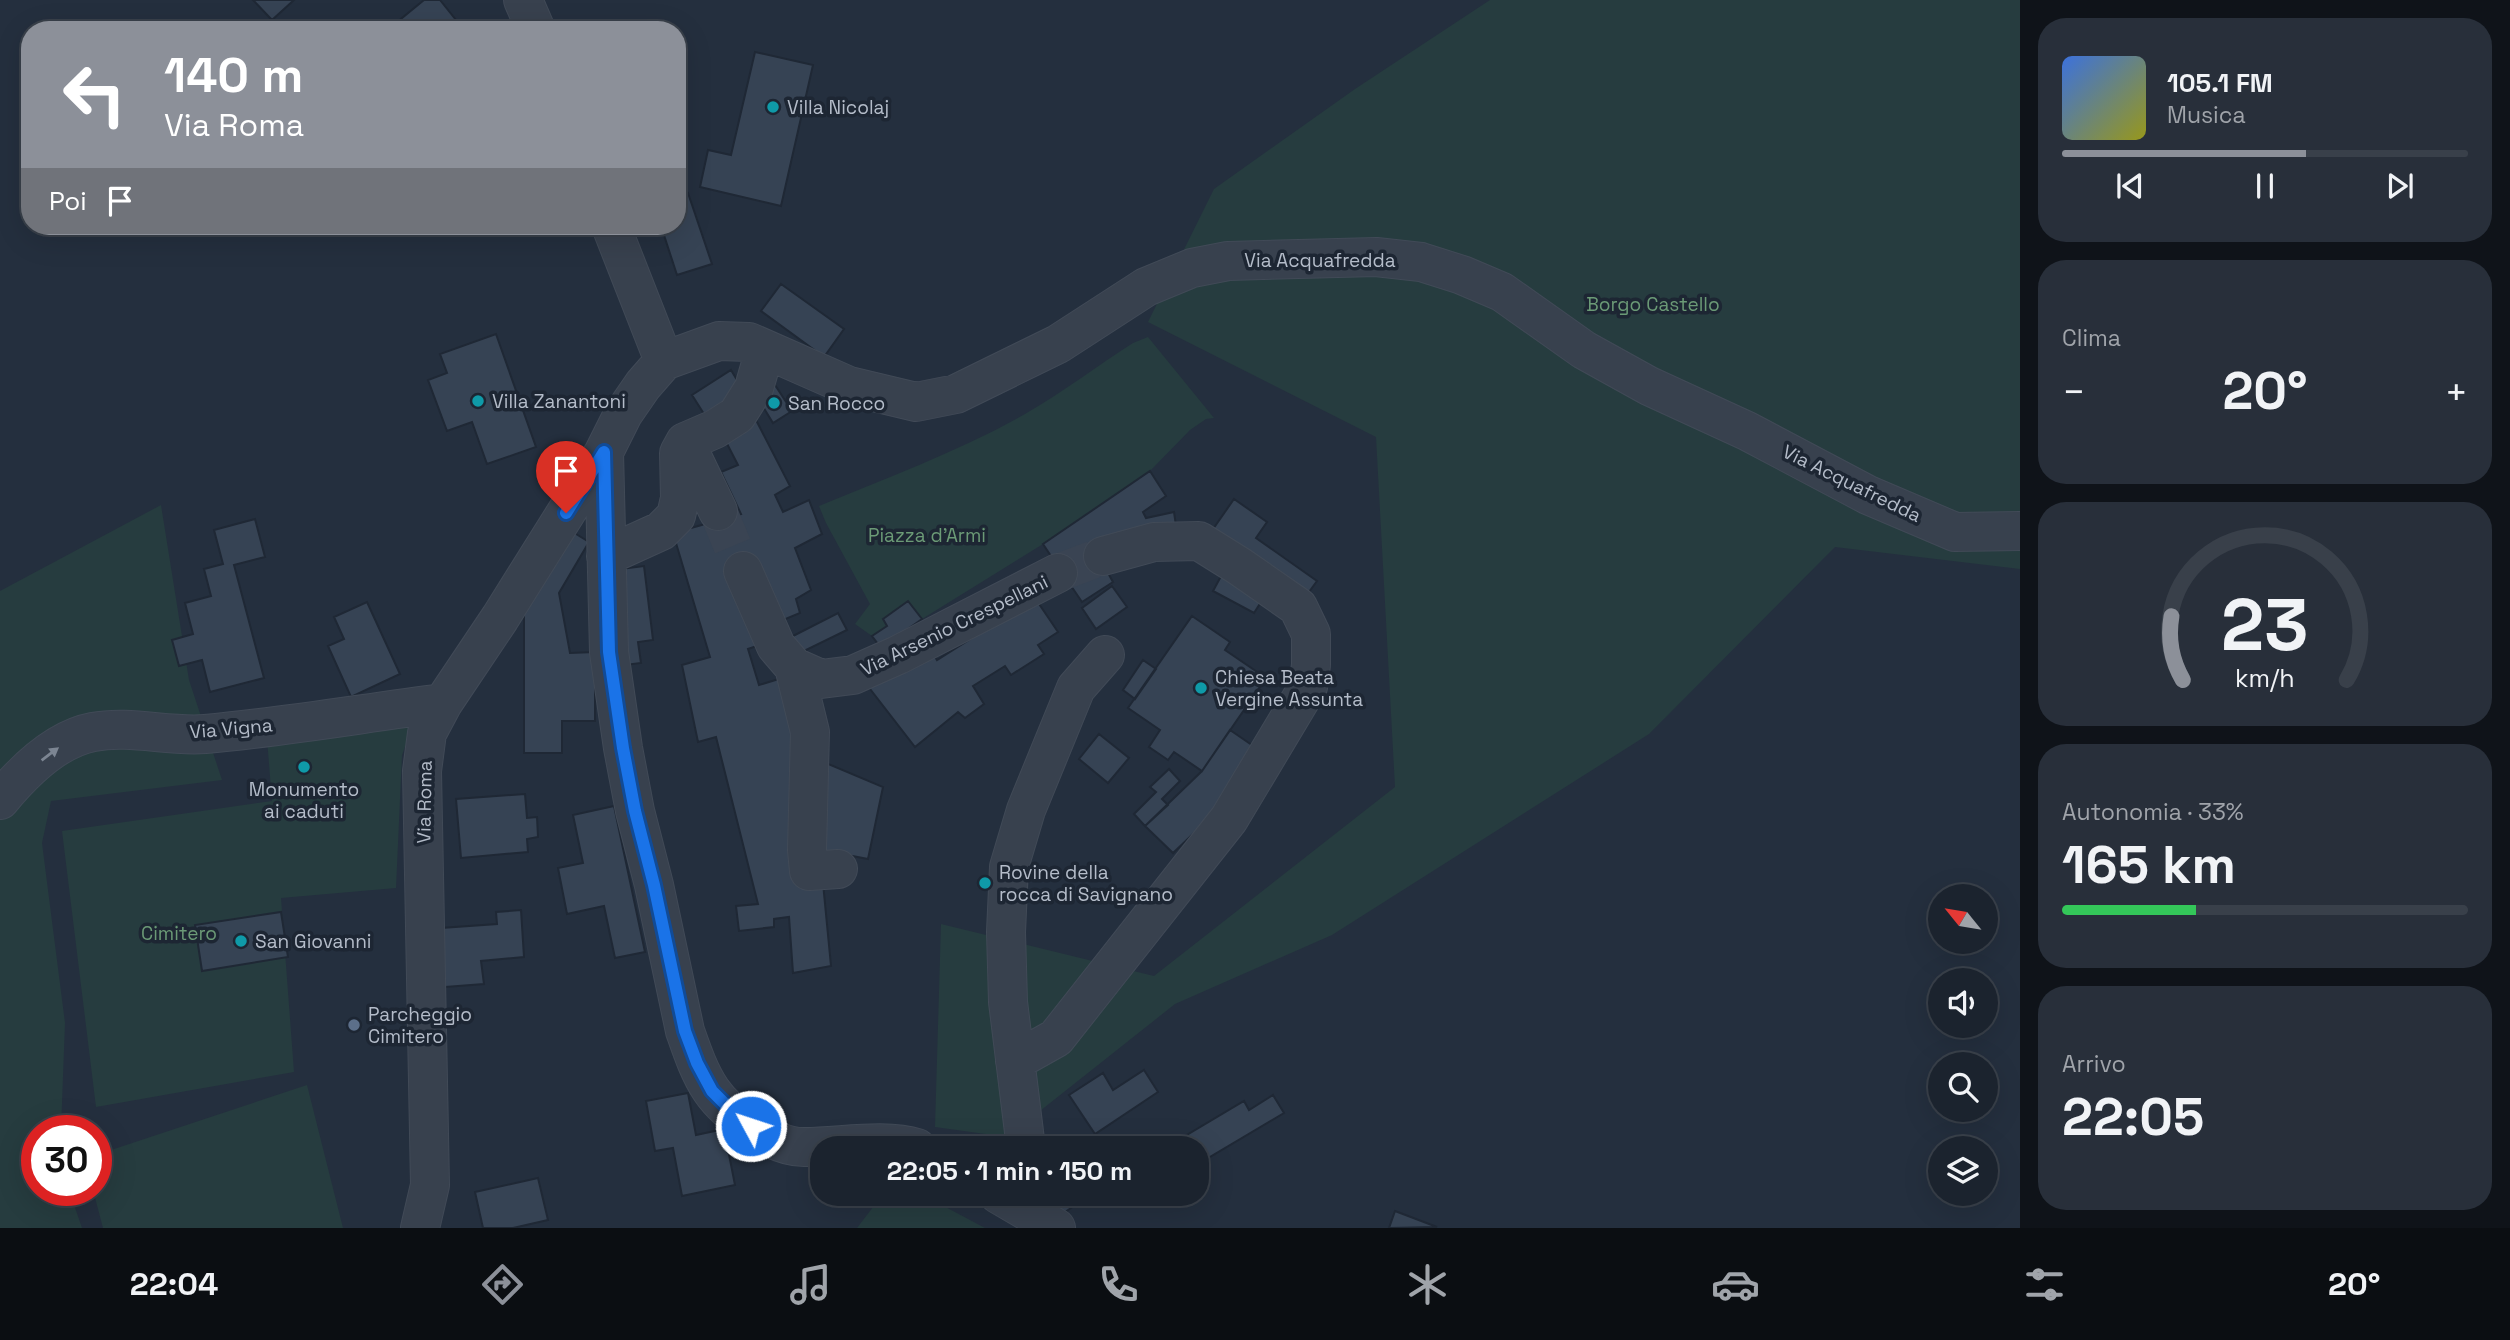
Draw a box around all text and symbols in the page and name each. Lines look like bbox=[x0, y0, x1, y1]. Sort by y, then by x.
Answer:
text: 140 m bbox=[164, 44, 303, 106]
icon: left bbox=[49, 49, 140, 140]
text: 105.1 FM bbox=[2167, 66, 2273, 100]
place label: Villa Nicolaj bbox=[787, 95, 889, 120]
marker: Villa Nicolaj bbox=[765, 99, 781, 115]
text: Musica bbox=[2167, 100, 2246, 130]
text: Via Roma bbox=[164, 105, 304, 145]
icon: previous bbox=[2111, 167, 2149, 205]
icon: pause bbox=[2246, 167, 2284, 205]
icon: next bbox=[2381, 167, 2419, 205]
icon: arrive bbox=[101, 182, 139, 220]
text: Poi bbox=[49, 184, 87, 218]
street label: Via Acquafredda bbox=[1244, 248, 1396, 273]
park label: Borgo Castello bbox=[1586, 292, 1720, 317]
text: Clima bbox=[2062, 323, 2121, 353]
text: 20° bbox=[2222, 358, 2308, 424]
text: − bbox=[2062, 368, 2086, 416]
text: + bbox=[2444, 368, 2468, 416]
place label: Villa Zanantoni bbox=[492, 389, 626, 414]
place label: San Rocco bbox=[788, 391, 885, 416]
marker: Villa Zanantoni bbox=[470, 393, 486, 409]
marker: San Rocco bbox=[766, 395, 782, 411]
street label: Via Acquafredda bbox=[1778, 439, 1925, 528]
pin bbox=[536, 441, 596, 513]
icon: arrive bbox=[547, 452, 585, 490]
park label: Piazza d'Armi bbox=[868, 523, 986, 548]
street label: Via Arsenio Crespellani bbox=[856, 569, 1052, 682]
text: 23 bbox=[2221, 578, 2309, 671]
text: km/h bbox=[2235, 662, 2295, 694]
place label: Chiesa Beata Vergine Assunta bbox=[1215, 665, 1363, 712]
marker: Chiesa Beata Vergine Assunta bbox=[1193, 680, 1209, 696]
street label: Via Vigna bbox=[189, 712, 274, 745]
one-way arrow bbox=[40, 746, 58, 761]
marker: Monumento ai caduti bbox=[296, 759, 312, 775]
street label: Via Roma bbox=[411, 760, 438, 844]
place label: Monumento ai caduti bbox=[249, 777, 359, 824]
text: Autonomia · 33% bbox=[2062, 797, 2244, 827]
text: 165 km bbox=[2062, 832, 2236, 898]
place label: Rovine della rocca di Savignano bbox=[999, 860, 1173, 907]
marker: Rovine della rocca di Savignano bbox=[977, 875, 993, 891]
north arrow bbox=[1928, 884, 1998, 954]
map controls bbox=[1928, 884, 1998, 1206]
park label: Cimitero bbox=[141, 921, 217, 946]
place label: San Giovanni bbox=[255, 929, 371, 954]
marker: San Giovanni bbox=[233, 933, 249, 949]
button: sound bbox=[1928, 968, 1998, 1038]
place label: Parcheggio Cimitero bbox=[368, 1002, 472, 1049]
marker: Parcheggio Cimitero bbox=[346, 1017, 362, 1033]
text: Arrivo bbox=[2062, 1049, 2126, 1079]
button: search bbox=[1928, 1052, 1998, 1122]
text: 22:05 bbox=[2062, 1084, 2204, 1150]
position arrow bbox=[714, 1089, 788, 1163]
speed limit sign: 30 bbox=[21, 1115, 112, 1206]
button: layers bbox=[1928, 1136, 1998, 1206]
text: 22:05 · 1 min · 150 m bbox=[887, 1154, 1132, 1188]
icon: directions bbox=[478, 1260, 527, 1309]
icon: music bbox=[786, 1260, 835, 1309]
icon: phone bbox=[1094, 1260, 1143, 1309]
icon: climate bbox=[1403, 1260, 1452, 1309]
icon: car bbox=[1711, 1260, 1760, 1309]
icon: filters bbox=[2020, 1260, 2069, 1309]
text: 22:04 bbox=[130, 1264, 218, 1304]
text: 20° bbox=[2328, 1264, 2380, 1304]

